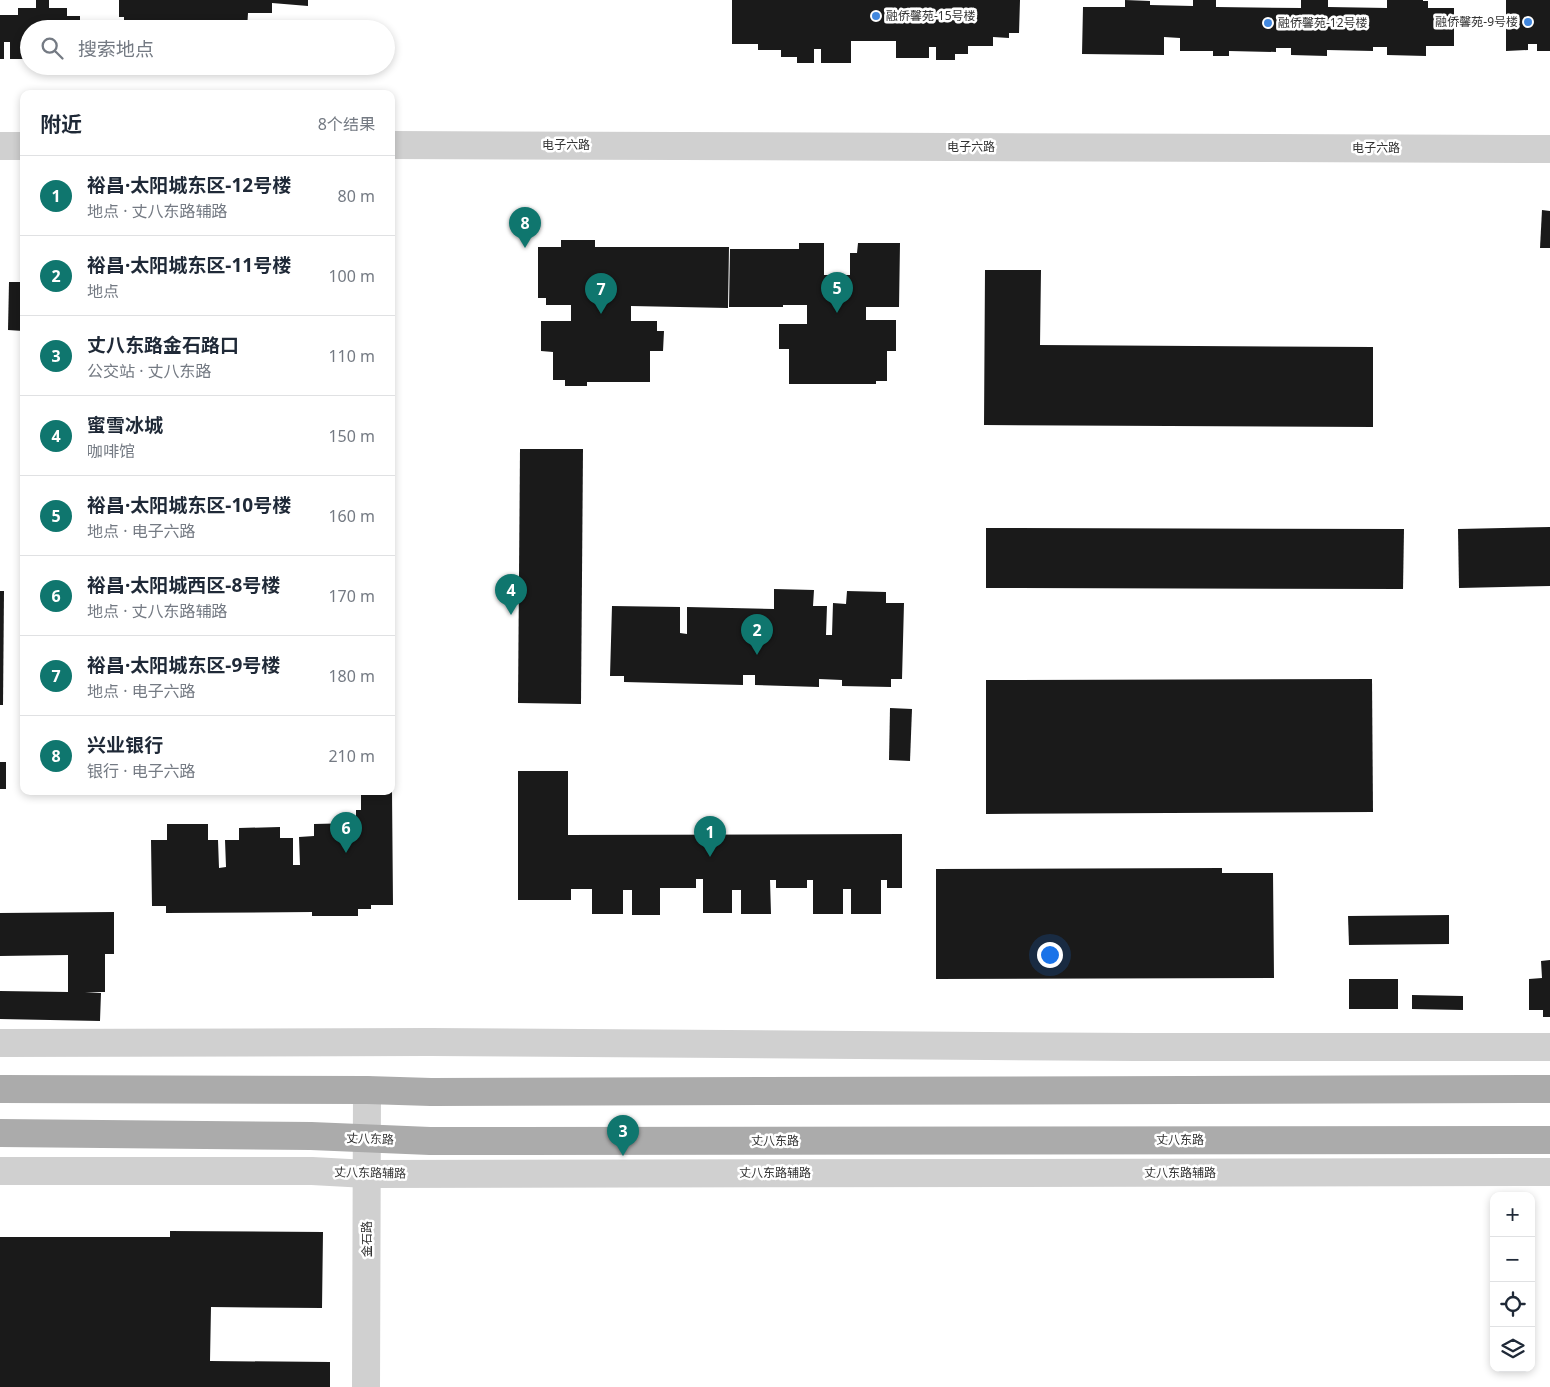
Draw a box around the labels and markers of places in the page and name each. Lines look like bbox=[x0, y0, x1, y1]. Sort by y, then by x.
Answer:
place label: 融侨馨苑-15号楼 bbox=[886, 7, 976, 24]
marker: 融侨馨苑-15号楼 bbox=[870, 10, 882, 22]
place label: 融侨馨苑-9号楼 bbox=[1435, 13, 1518, 30]
place label: 融侨馨苑-12号楼 bbox=[1278, 14, 1368, 31]
marker: 融侨馨苑-9号楼 bbox=[1522, 16, 1534, 28]
marker: 融侨馨苑-12号楼 bbox=[1262, 17, 1274, 29]
pin: 8 bbox=[509, 207, 541, 248]
pin: 5 bbox=[821, 272, 853, 313]
pin: 7 bbox=[585, 273, 617, 314]
pin: 4 bbox=[495, 574, 527, 615]
pin: 2 bbox=[741, 614, 773, 655]
pin: 6 bbox=[330, 812, 362, 853]
pin: 1 bbox=[694, 816, 726, 857]
pin: 3 bbox=[607, 1115, 639, 1156]

